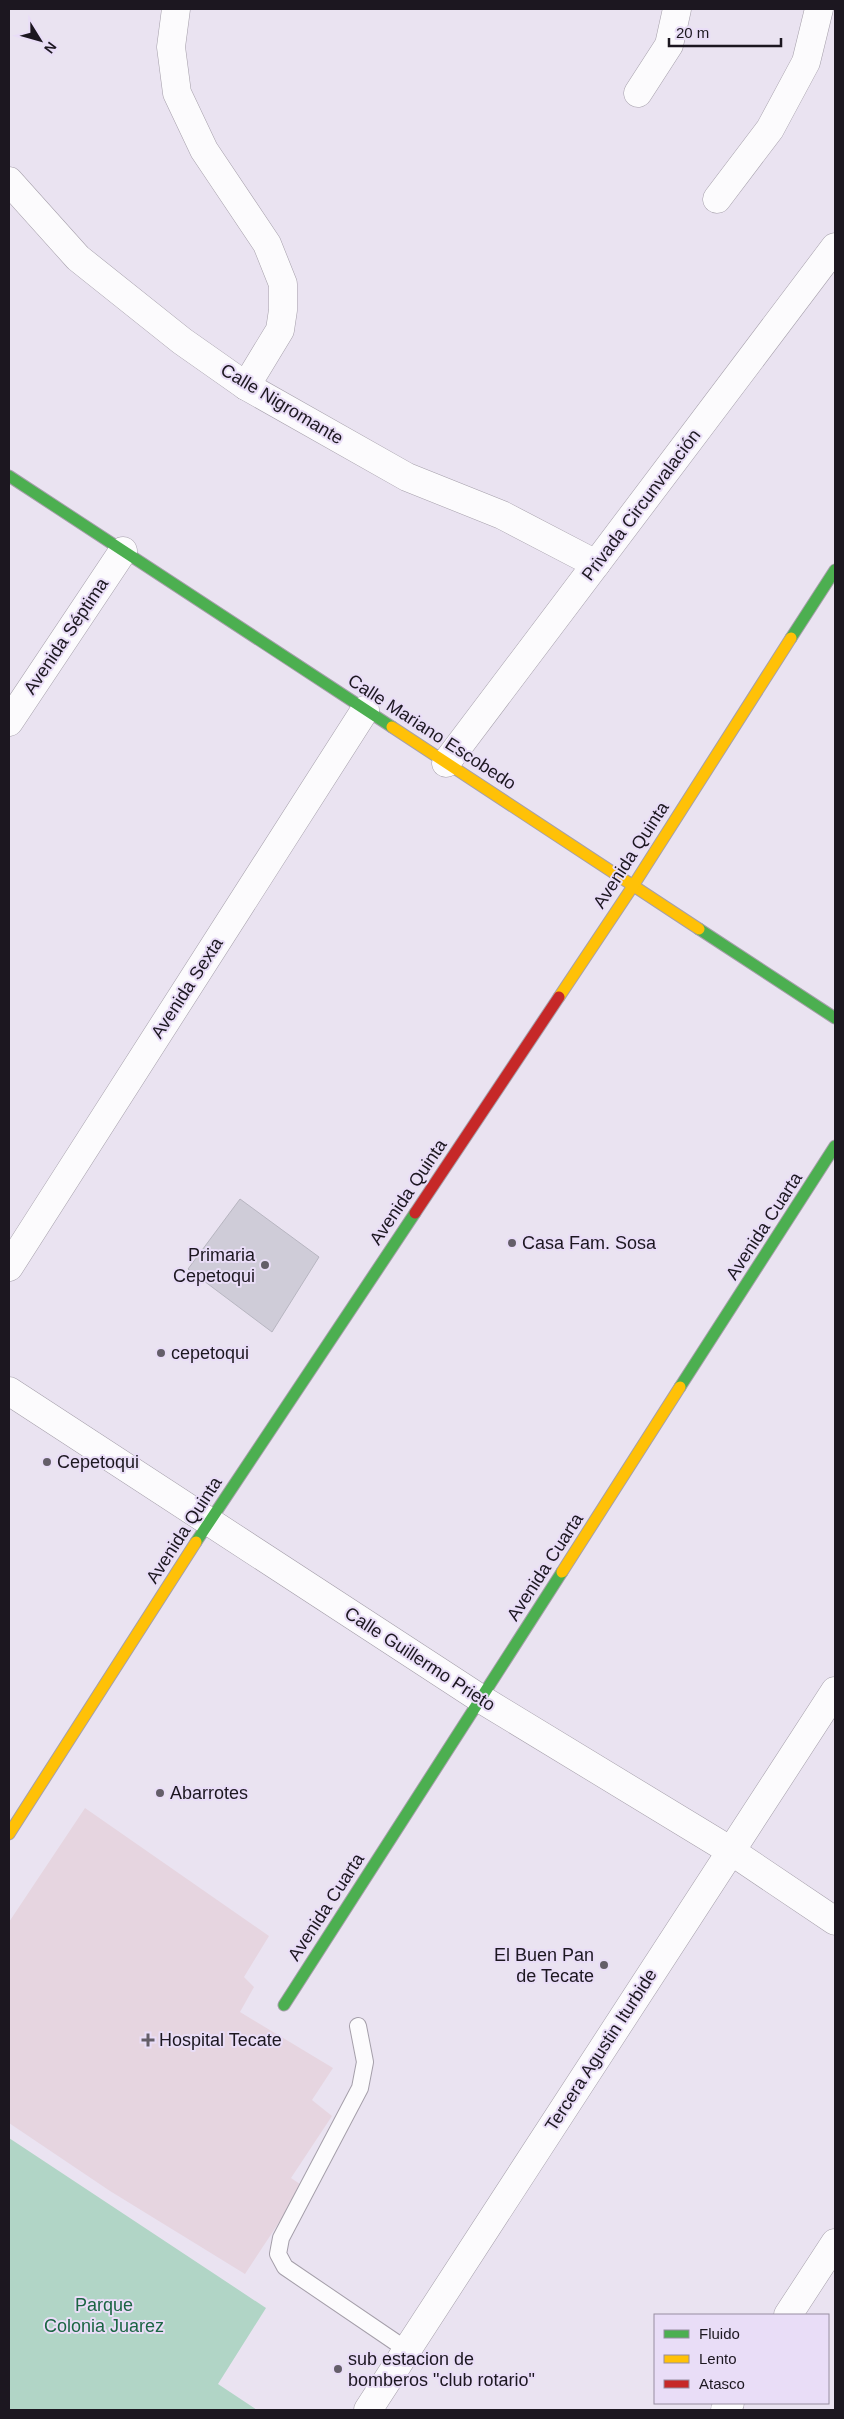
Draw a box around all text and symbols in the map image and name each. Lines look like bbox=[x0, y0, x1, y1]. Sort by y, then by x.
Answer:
north arrow bbox=[15, 15, 65, 65]
scale bar bbox=[669, 15, 782, 47]
text: 20 m bbox=[676, 24, 709, 41]
text: N bbox=[41, 39, 60, 57]
street label: Calle Nigromante bbox=[217, 360, 347, 448]
street label: Privada Circunvalación bbox=[578, 425, 704, 585]
street label: Avenida Séptima bbox=[20, 573, 113, 698]
street label: Calle Mariano Escobedo bbox=[344, 670, 520, 794]
street label: Avenida Quinta bbox=[589, 797, 673, 912]
street label: Avenida Sexta bbox=[147, 933, 227, 1042]
street label: Avenida Quinta bbox=[365, 1135, 451, 1248]
street label: Avenida Cuarta bbox=[722, 1168, 807, 1283]
place label: Casa Fam. Sosa bbox=[522, 1233, 657, 1253]
marker: Casa Fam. Sosa bbox=[506, 1237, 518, 1249]
place label: Primaria Cepetoqui bbox=[173, 1245, 256, 1286]
marker: Primaria Cepetoqui bbox=[259, 1259, 271, 1271]
place label: cepetoqui bbox=[171, 1343, 249, 1363]
marker: cepetoqui bbox=[155, 1347, 167, 1359]
place label: Cepetoqui bbox=[57, 1452, 139, 1472]
marker: Cepetoqui bbox=[41, 1456, 53, 1468]
street label: Avenida Quinta bbox=[142, 1472, 226, 1587]
street label: Avenida Cuarta bbox=[503, 1509, 588, 1624]
street label: Calle Guillermo Prieto bbox=[341, 1603, 499, 1715]
place label: Abarrotes bbox=[170, 1783, 248, 1803]
marker: Abarrotes bbox=[154, 1787, 166, 1799]
street label: Avenida Cuarta bbox=[284, 1849, 369, 1964]
place label: El Buen Pan de Tecate bbox=[494, 1945, 594, 1986]
marker: El Buen Pan de Tecate bbox=[598, 1959, 610, 1971]
street label: Tercera Agustin Iturbide bbox=[541, 1965, 661, 2135]
place label: Hospital Tecate bbox=[159, 2030, 282, 2050]
marker: Hospital Tecate bbox=[141, 2033, 155, 2047]
park label: Parque Colonia Juarez bbox=[44, 2295, 164, 2336]
legend bbox=[654, 2314, 829, 2404]
text: Fluido bbox=[699, 2325, 740, 2342]
place label: sub estacion de bomberos "club rotario" bbox=[348, 2349, 535, 2390]
text: Lento bbox=[699, 2350, 737, 2367]
marker: sub estacion de bomberos "club rotario" bbox=[332, 2363, 344, 2375]
text: Atasco bbox=[699, 2375, 745, 2392]

